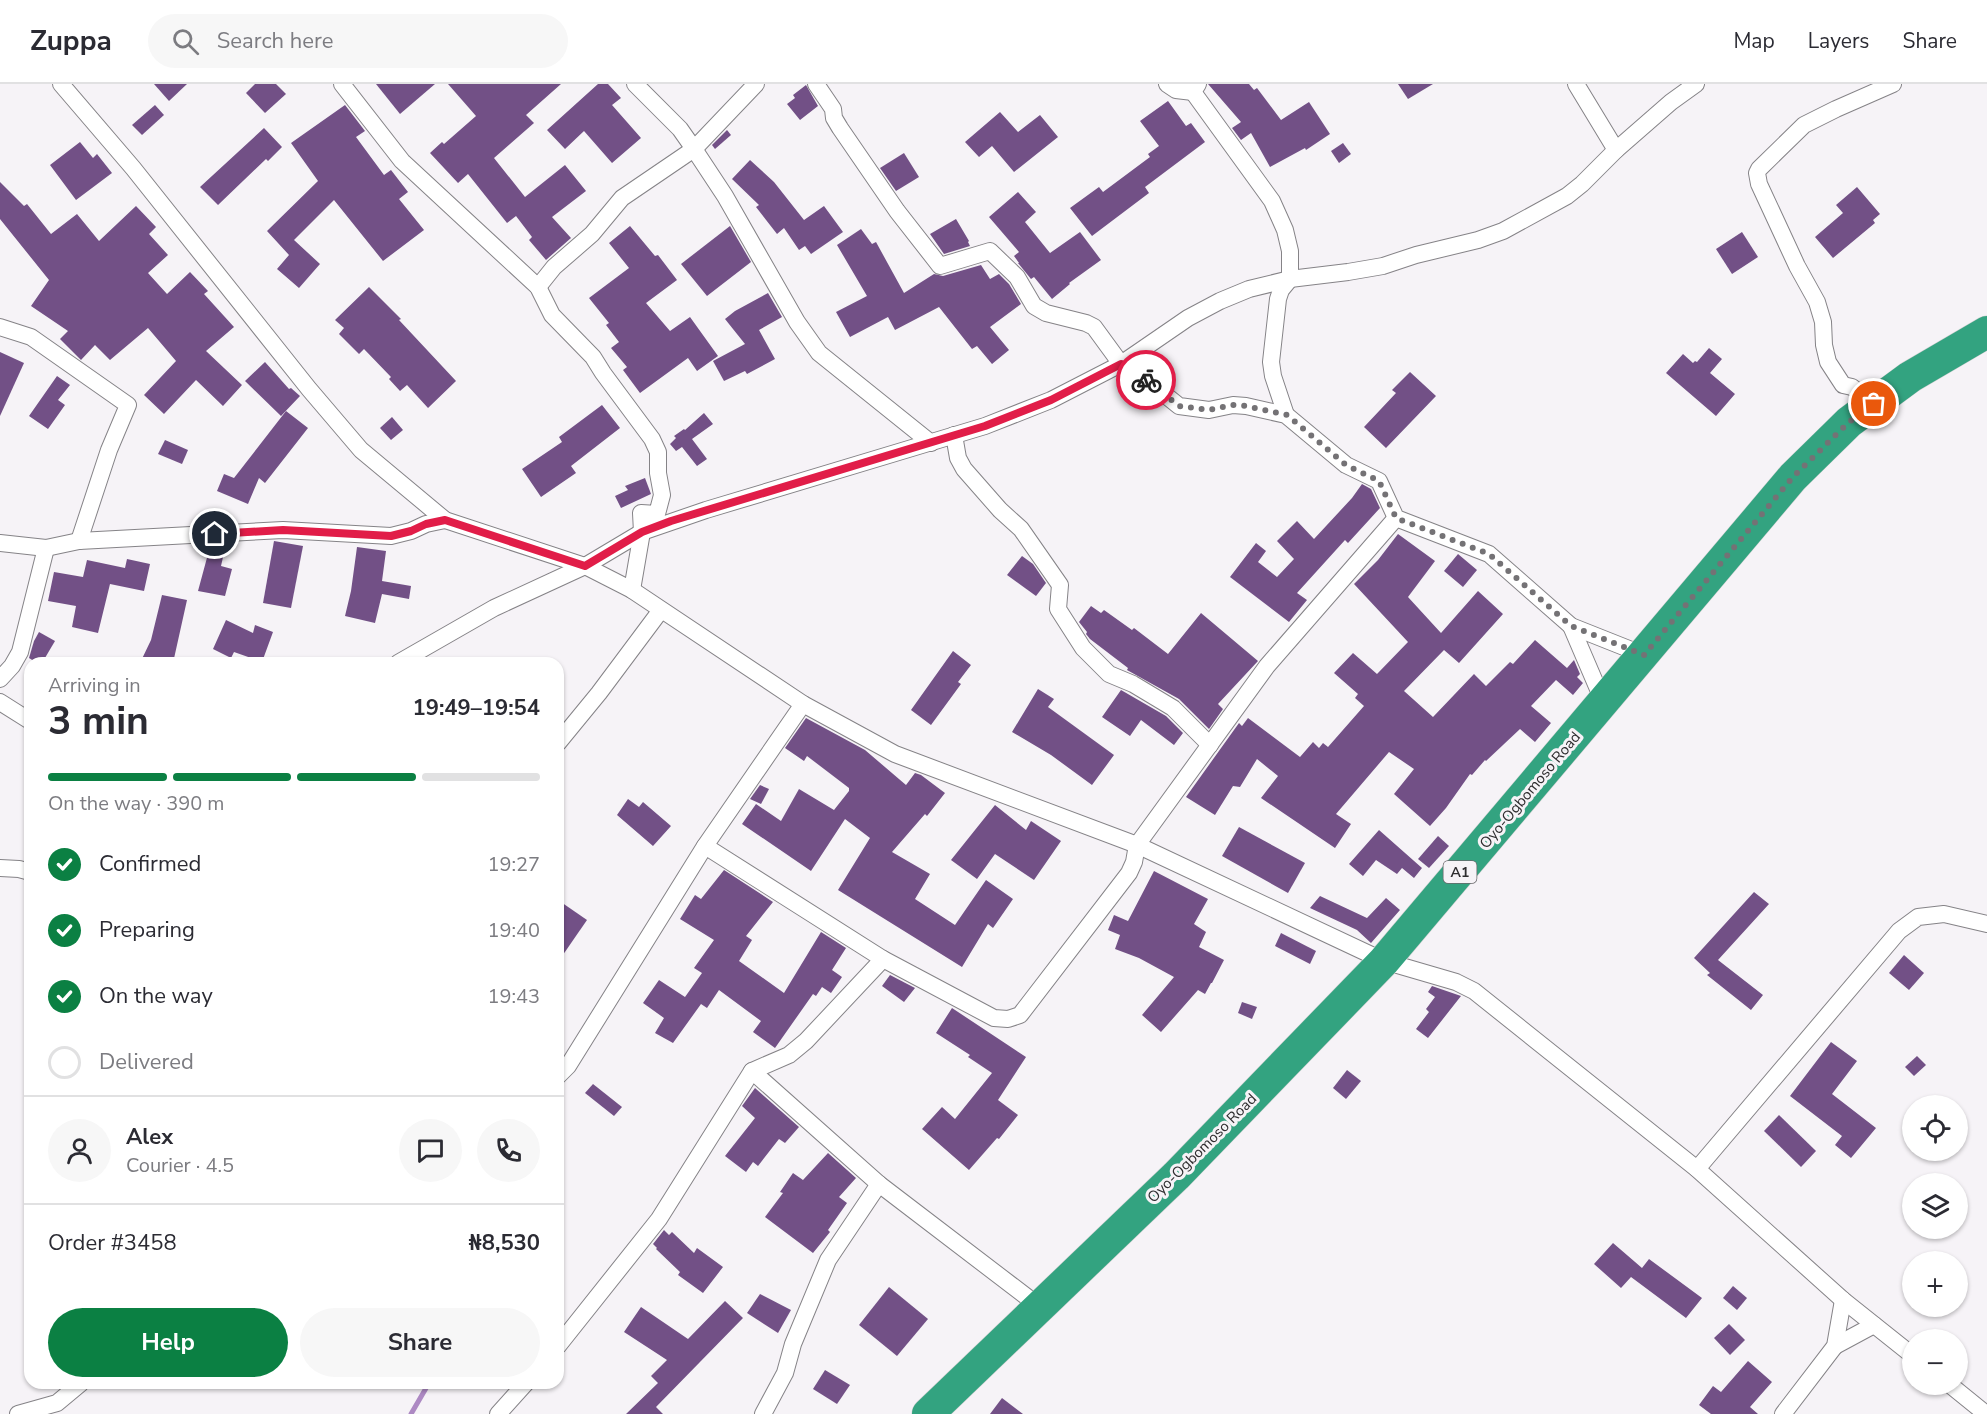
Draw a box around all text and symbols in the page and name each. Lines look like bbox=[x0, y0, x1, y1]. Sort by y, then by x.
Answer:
search box bbox=[148, 14, 568, 68]
text: Zuppa bbox=[30, 22, 112, 60]
icon: search bbox=[169, 25, 202, 58]
text: Search here bbox=[217, 26, 333, 56]
text: Map bbox=[1733, 27, 1775, 55]
text: Layers bbox=[1808, 27, 1869, 55]
text: Share bbox=[1902, 27, 1957, 55]
courier bbox=[1116, 350, 1176, 410]
icon: bike bbox=[1130, 364, 1163, 397]
pin bbox=[1848, 378, 1899, 429]
icon: bag bbox=[1857, 387, 1890, 420]
pin bbox=[189, 508, 240, 559]
icon: home bbox=[198, 517, 231, 550]
text: Arriving in bbox=[48, 672, 141, 699]
text: 19:49–19:54 bbox=[412, 693, 540, 723]
text: 3 min bbox=[48, 695, 149, 748]
street label: Oyo-Ogbomoso Road bbox=[1475, 727, 1585, 853]
text: On the way · 390 m bbox=[48, 790, 224, 817]
icon: check bbox=[48, 848, 81, 881]
text: Confirmed bbox=[99, 849, 201, 879]
text: 19:27 bbox=[487, 851, 540, 878]
road number: A1 bbox=[1444, 861, 1476, 883]
icon: check bbox=[48, 914, 81, 947]
text: Preparing bbox=[99, 915, 195, 945]
text: 19:40 bbox=[487, 917, 540, 944]
icon: check bbox=[48, 980, 81, 1013]
text: On the way bbox=[99, 981, 213, 1011]
text: 19:43 bbox=[487, 983, 540, 1010]
text: Delivered bbox=[99, 1047, 194, 1077]
street label: Oyo-Ogbomoso Road bbox=[1143, 1089, 1261, 1207]
map controls bbox=[1902, 1095, 1968, 1395]
button: locate bbox=[1902, 1095, 1968, 1161]
button: person bbox=[48, 1119, 111, 1182]
button: chat bbox=[399, 1119, 462, 1182]
button: phone bbox=[477, 1119, 540, 1182]
text: Alex bbox=[126, 1122, 173, 1152]
text: Courier · 4.5 bbox=[126, 1152, 234, 1179]
button: layers bbox=[1902, 1173, 1968, 1239]
text: Order #3458 bbox=[48, 1228, 177, 1258]
text: ₦8,530 bbox=[469, 1228, 540, 1258]
button: + bbox=[1902, 1251, 1968, 1317]
button: Help bbox=[48, 1308, 288, 1377]
button: Share bbox=[300, 1308, 540, 1377]
button: − bbox=[1902, 1329, 1968, 1395]

